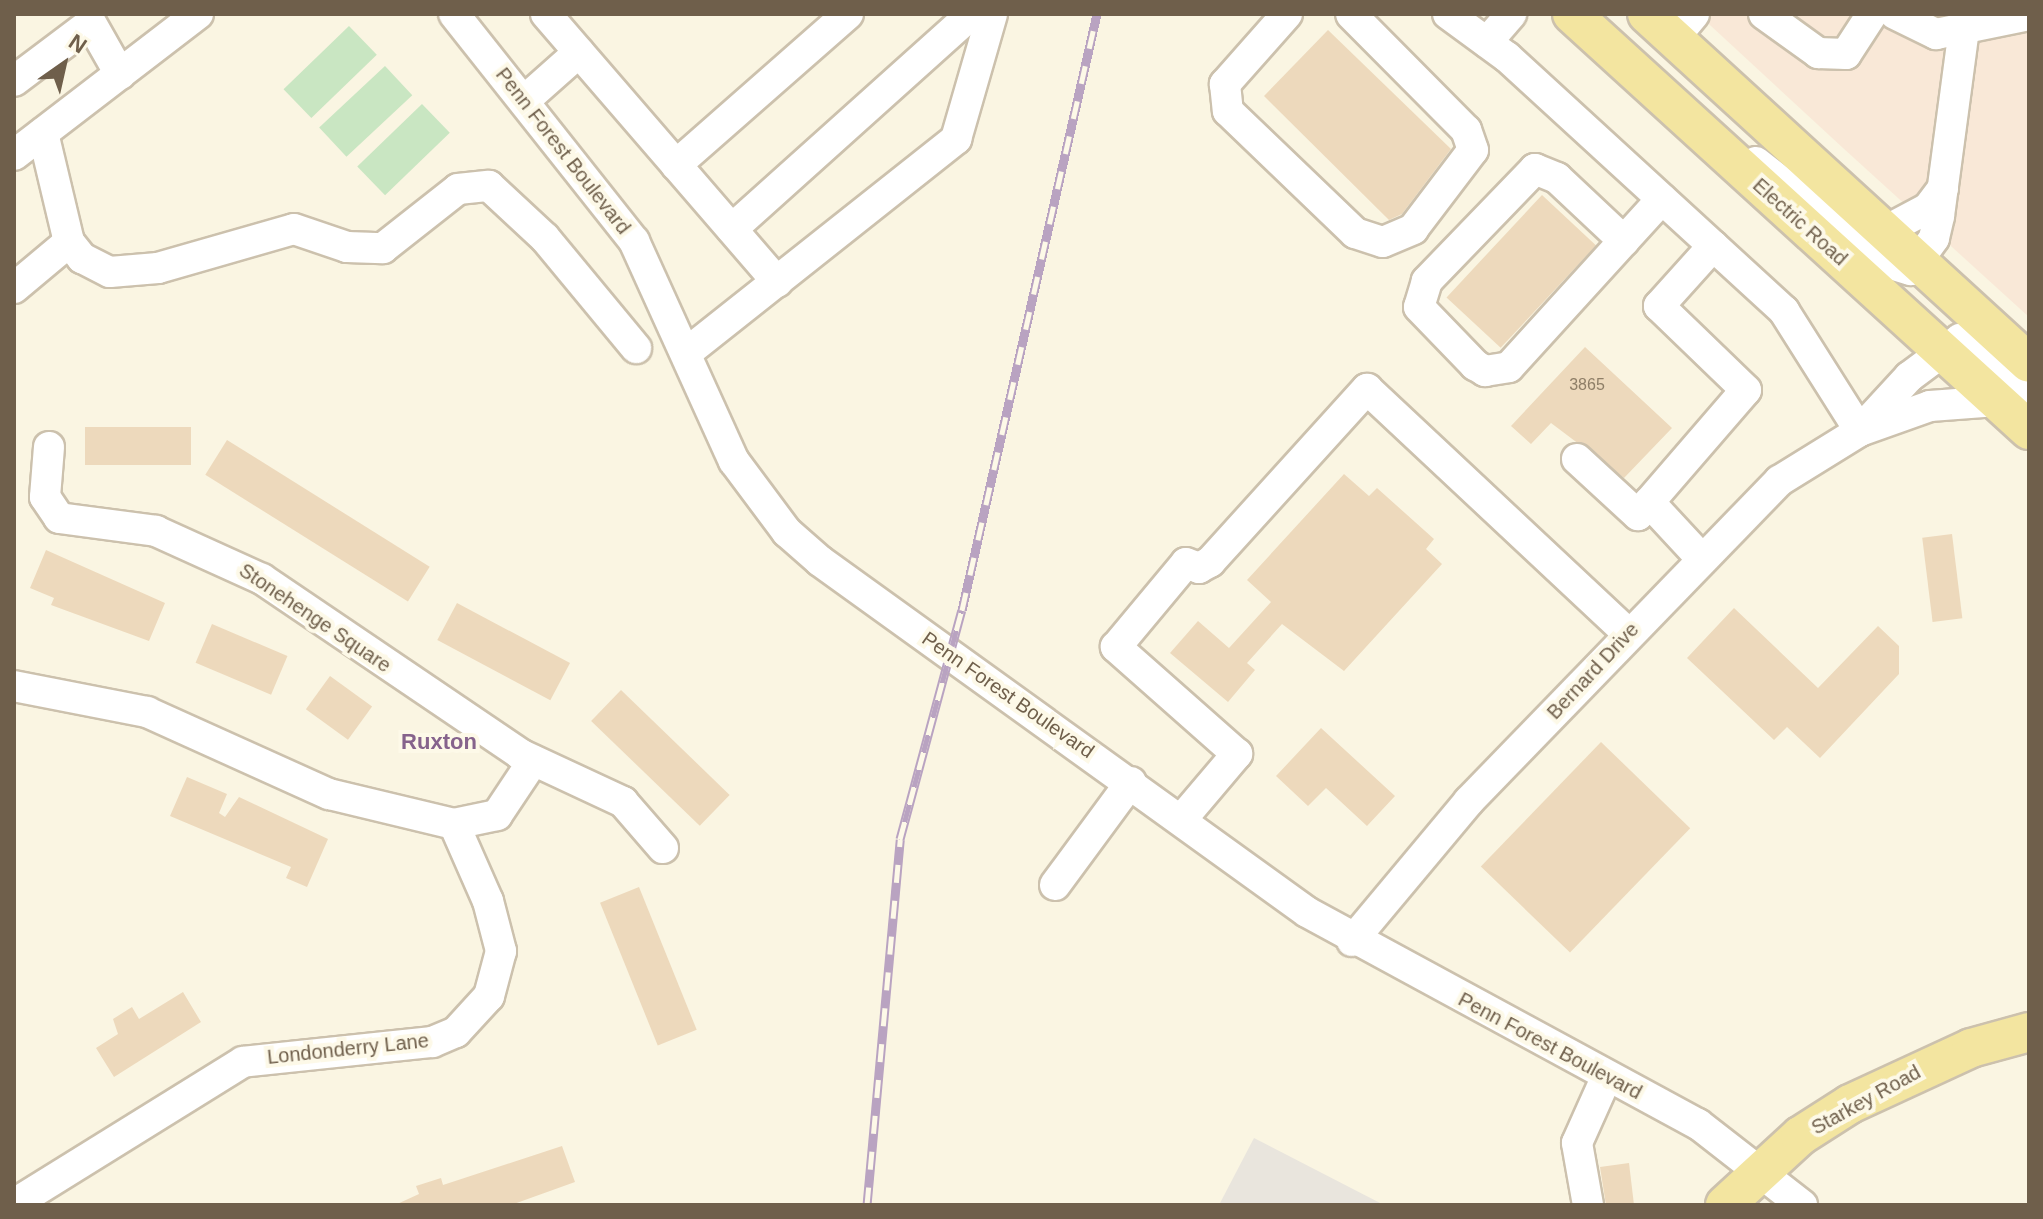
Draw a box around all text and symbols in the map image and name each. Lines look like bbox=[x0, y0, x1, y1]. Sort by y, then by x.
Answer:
north arrow bbox=[24, 24, 104, 104]
text: N bbox=[64, 29, 91, 58]
street label: Penn Forest Boulevard bbox=[491, 63, 635, 239]
street label: Electric Road bbox=[1748, 173, 1852, 271]
house number: 3865 bbox=[1569, 375, 1605, 395]
street label: Stonehenge Square bbox=[235, 558, 395, 678]
street label: Bernard Drive bbox=[1542, 618, 1644, 724]
street label: Penn Forest Boulevard bbox=[917, 627, 1099, 763]
district label: Ruxton bbox=[401, 729, 477, 755]
street label: Penn Forest Boulevard bbox=[1454, 987, 1646, 1105]
street label: Londonderry Lane bbox=[266, 1029, 430, 1069]
street label: Starkey Road bbox=[1807, 1060, 1925, 1140]

